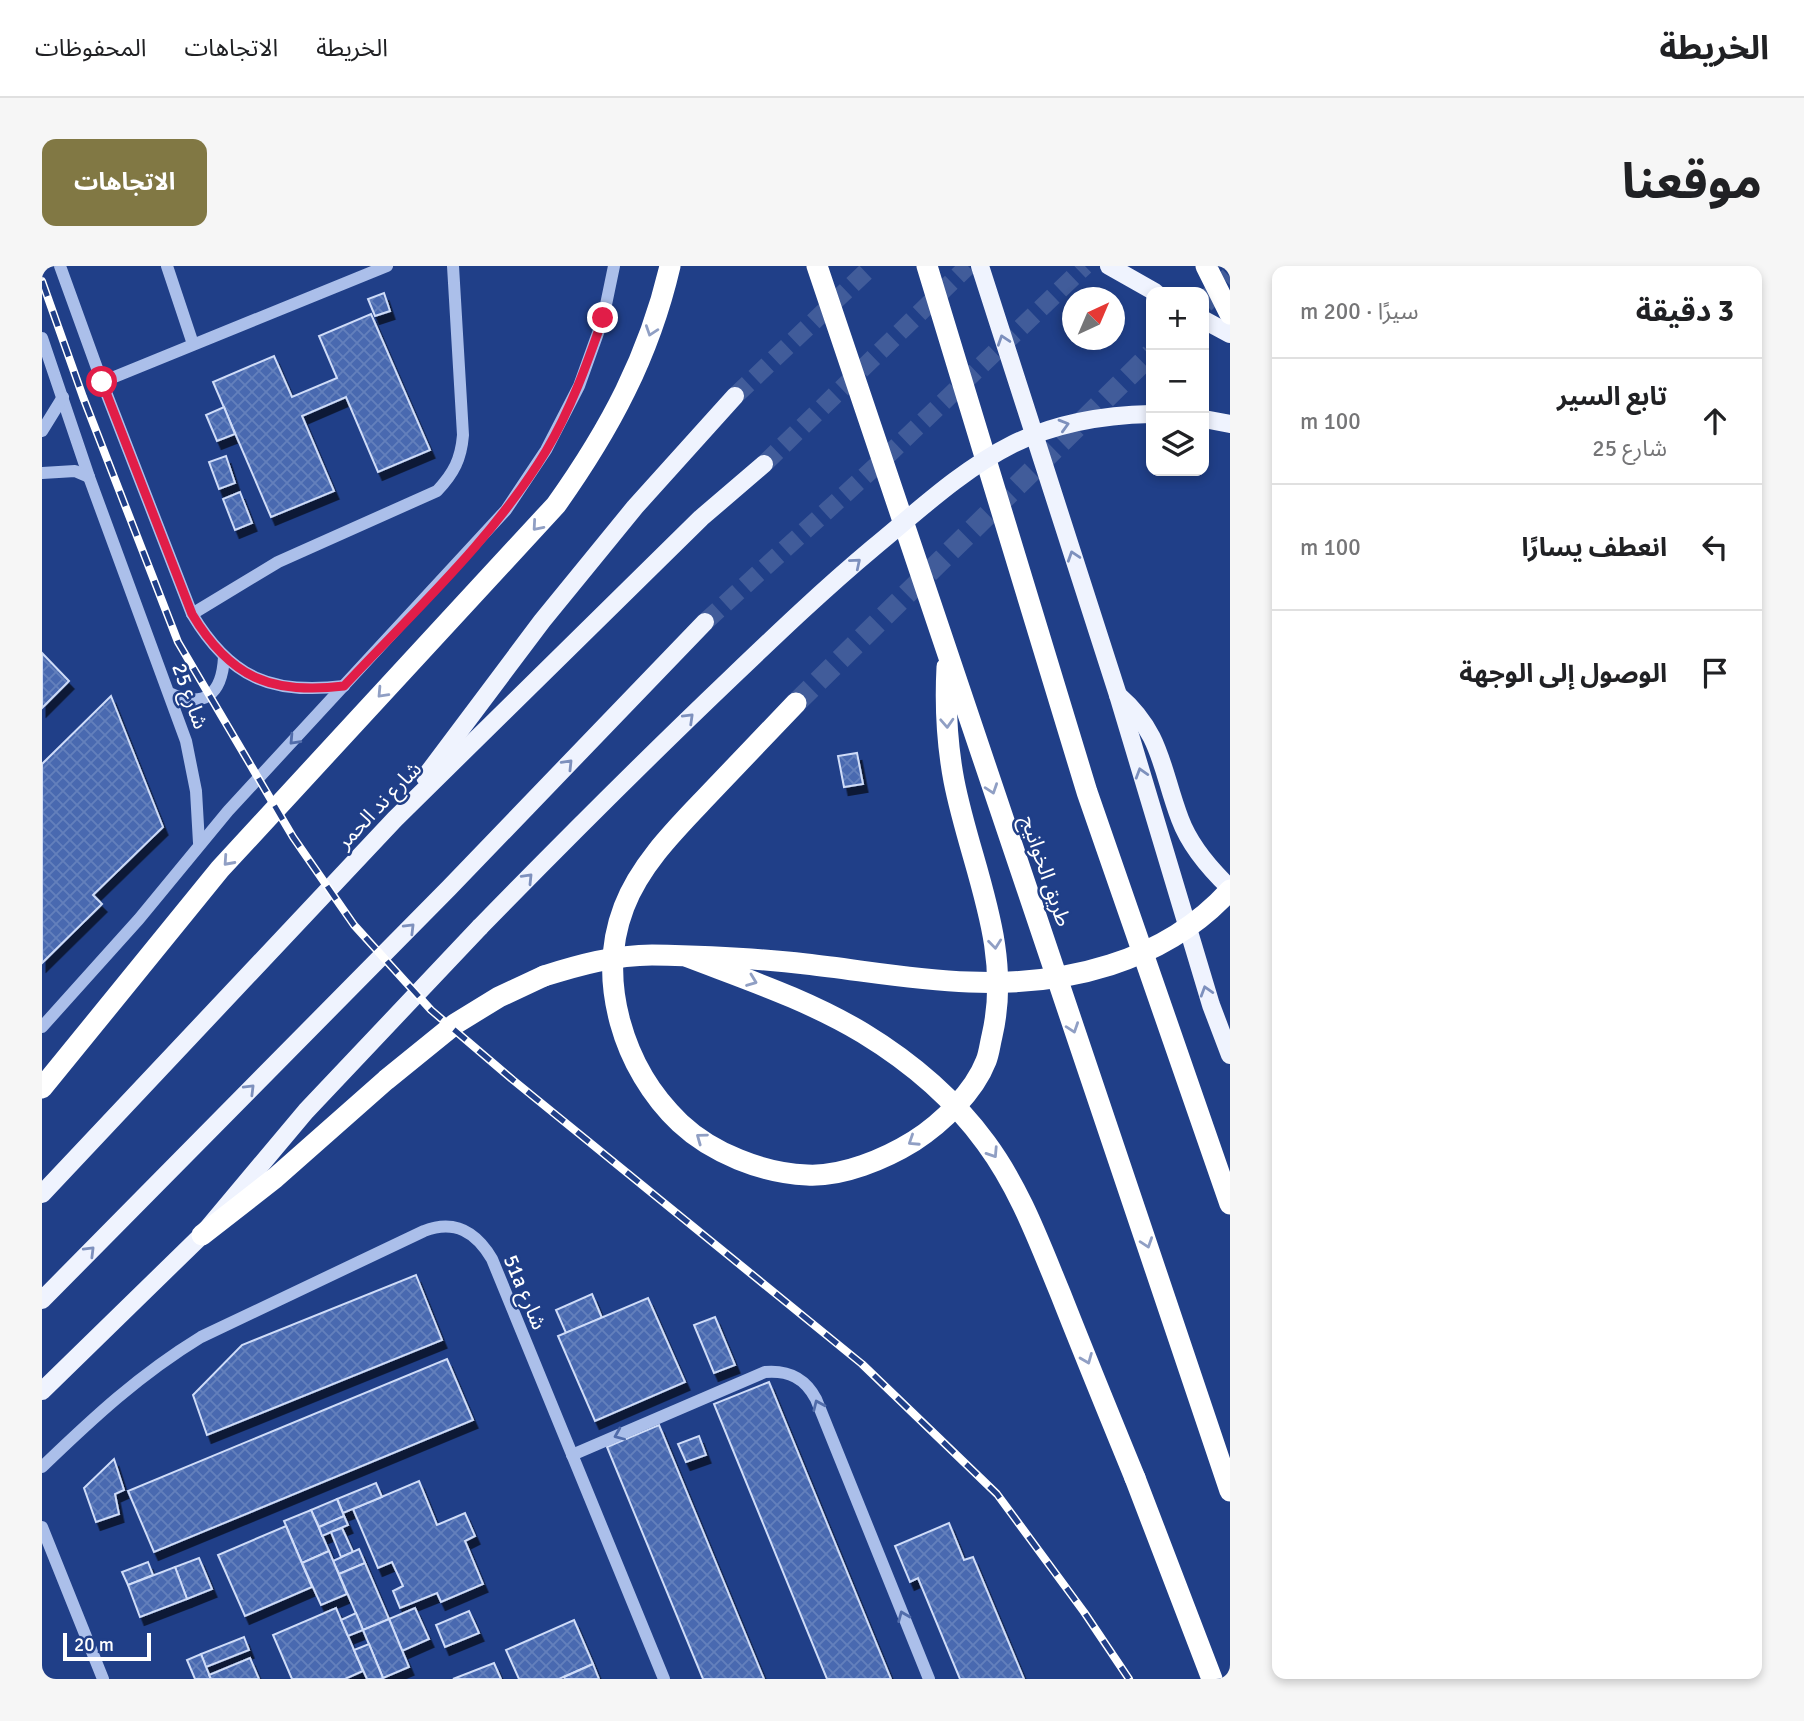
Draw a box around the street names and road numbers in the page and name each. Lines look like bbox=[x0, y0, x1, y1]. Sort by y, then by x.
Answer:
street label: شارع 25 bbox=[164, 659, 214, 733]
street label: شارع ند الحمر bbox=[330, 756, 428, 856]
street label: طريق الخوانيج bbox=[1013, 812, 1077, 931]
street label: 51a شارع bbox=[496, 1251, 552, 1334]

